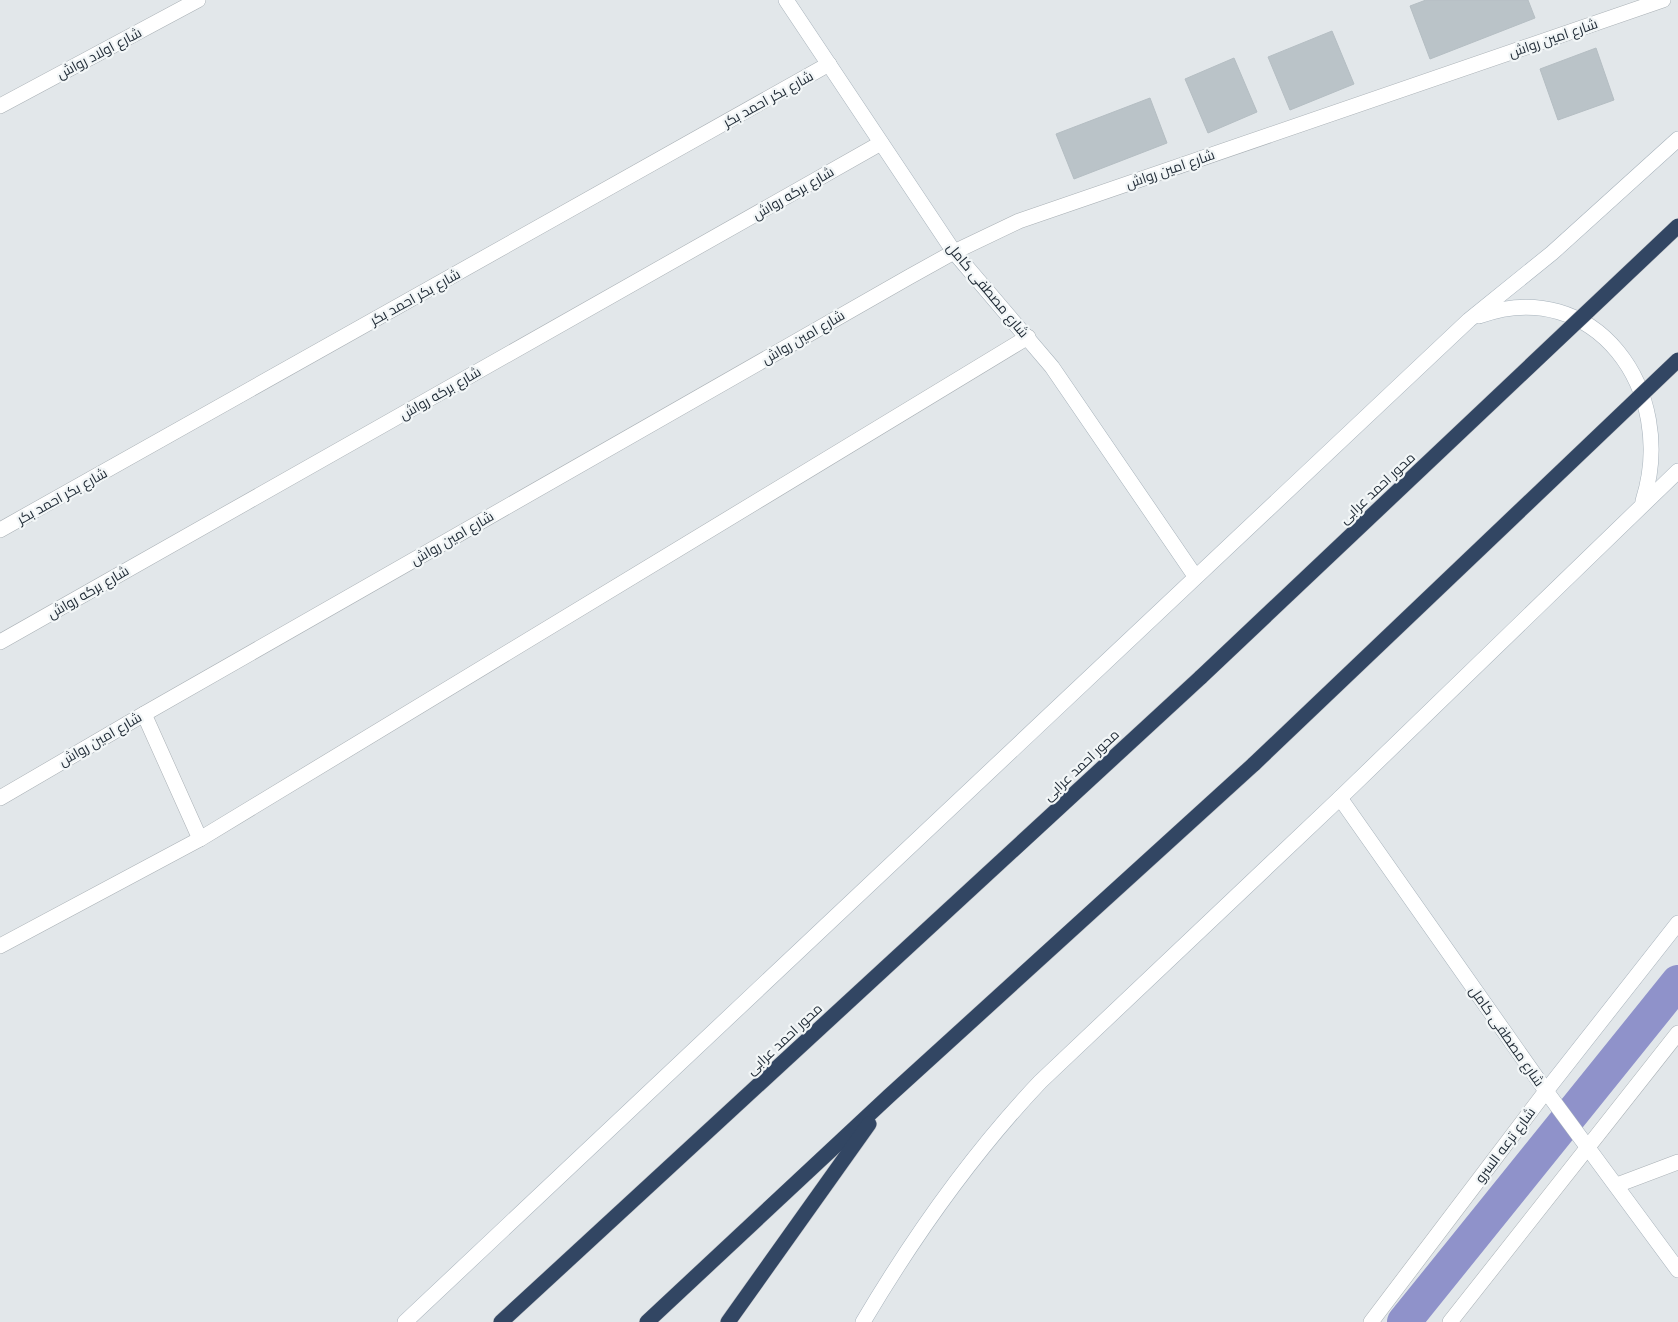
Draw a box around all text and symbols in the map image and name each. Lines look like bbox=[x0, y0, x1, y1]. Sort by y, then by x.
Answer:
street label: شارع امين رواش bbox=[1506, 14, 1600, 63]
street label: شارع اولاد رواش bbox=[53, 23, 145, 84]
street label: شارع بكر احمد بكر bbox=[719, 67, 817, 133]
street label: شارع امين رواش bbox=[1123, 145, 1217, 194]
street label: شارع بركه رواش bbox=[749, 162, 837, 224]
street label: شارع مصطفى كامل bbox=[942, 239, 1033, 342]
street label: شارع بكر احمد بكر bbox=[366, 265, 464, 331]
street label: شارع امين رواش bbox=[758, 306, 848, 369]
street label: شارع بركه رواش bbox=[396, 362, 484, 424]
street label: محور احمد عرابى bbox=[1335, 448, 1419, 528]
street label: شارع بكر احمد بكر bbox=[13, 464, 111, 530]
street label: شارع امين رواش bbox=[407, 507, 497, 570]
street label: شارع بركه رواش bbox=[44, 561, 132, 623]
street label: شارع امين رواش bbox=[55, 708, 145, 771]
street label: محور احمد عرابى bbox=[1039, 725, 1123, 805]
street label: شارع مصطفى كامل bbox=[1465, 982, 1548, 1090]
street label: محور احمد عرابى bbox=[742, 999, 826, 1079]
street label: شارع ترعه السرو bbox=[1471, 1104, 1540, 1187]

